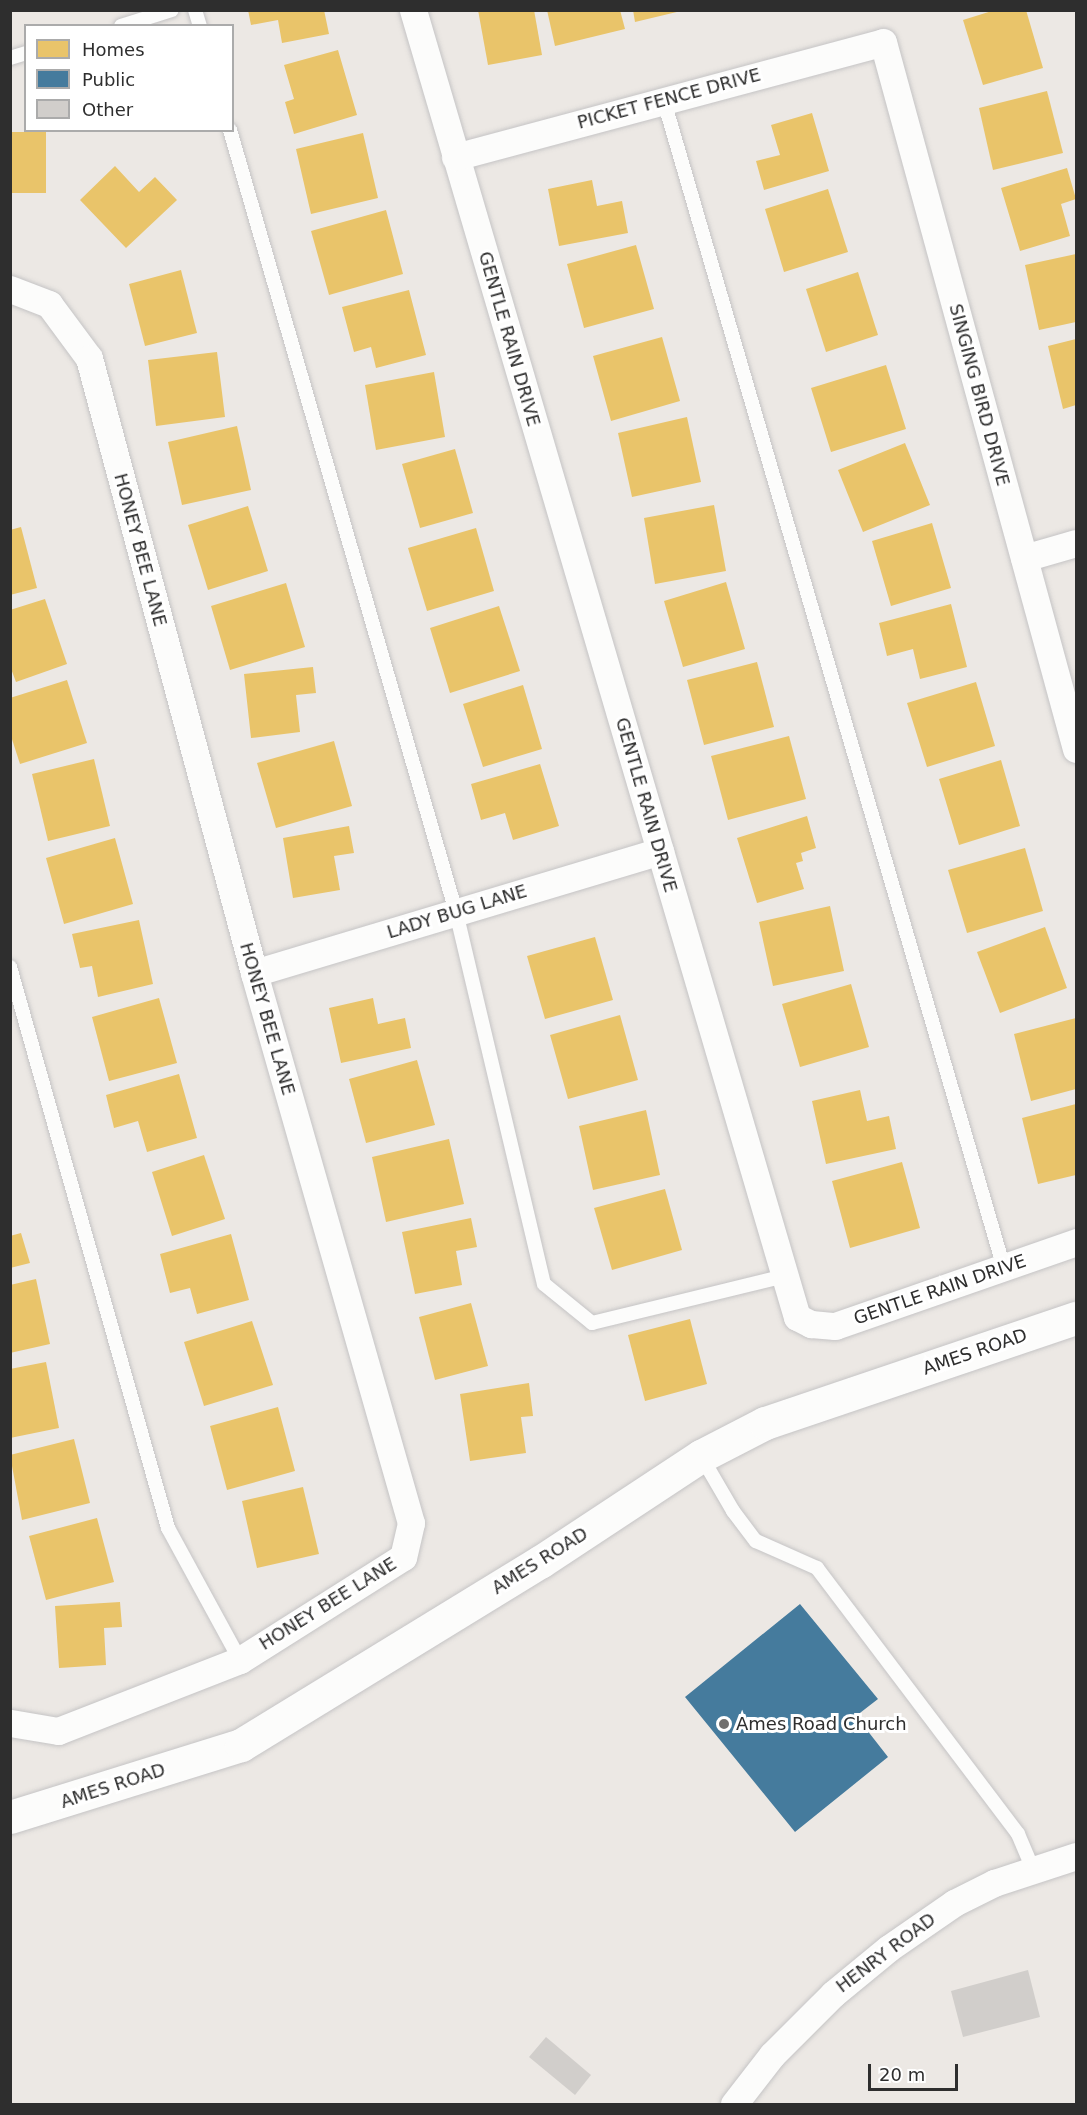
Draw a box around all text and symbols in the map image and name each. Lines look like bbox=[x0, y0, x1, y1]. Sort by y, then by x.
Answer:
legend bbox=[24, 24, 234, 132]
text: Homes bbox=[82, 39, 145, 60]
street label: PICKET FENCE DRIVE bbox=[575, 64, 763, 134]
text: Public bbox=[82, 69, 135, 90]
text: Other bbox=[82, 99, 133, 120]
street label: GENTLE RAIN DRIVE bbox=[474, 249, 544, 429]
street label: SINGING BIRD DRIVE bbox=[944, 302, 1014, 488]
street label: HONEY BEE LANE bbox=[109, 471, 171, 629]
street label: GENTLE RAIN DRIVE bbox=[611, 715, 681, 895]
street label: LADY BUG LANE bbox=[384, 880, 530, 944]
street label: HONEY BEE LANE bbox=[235, 940, 299, 1098]
street label: GENTLE RAIN DRIVE bbox=[851, 1250, 1029, 1330]
street label: AMES ROAD bbox=[920, 1324, 1030, 1380]
street label: AMES ROAD bbox=[488, 1523, 592, 1599]
street label: HONEY BEE LANE bbox=[255, 1553, 401, 1655]
place label: Ames Road Church bbox=[736, 1713, 907, 1735]
marker: Ames Road Church bbox=[717, 1717, 731, 1731]
street label: AMES ROAD bbox=[58, 1759, 168, 1813]
street label: HENRY ROAD bbox=[832, 1909, 940, 1997]
scale bar bbox=[871, 2052, 961, 2090]
text: 20 m bbox=[879, 2064, 925, 2085]

